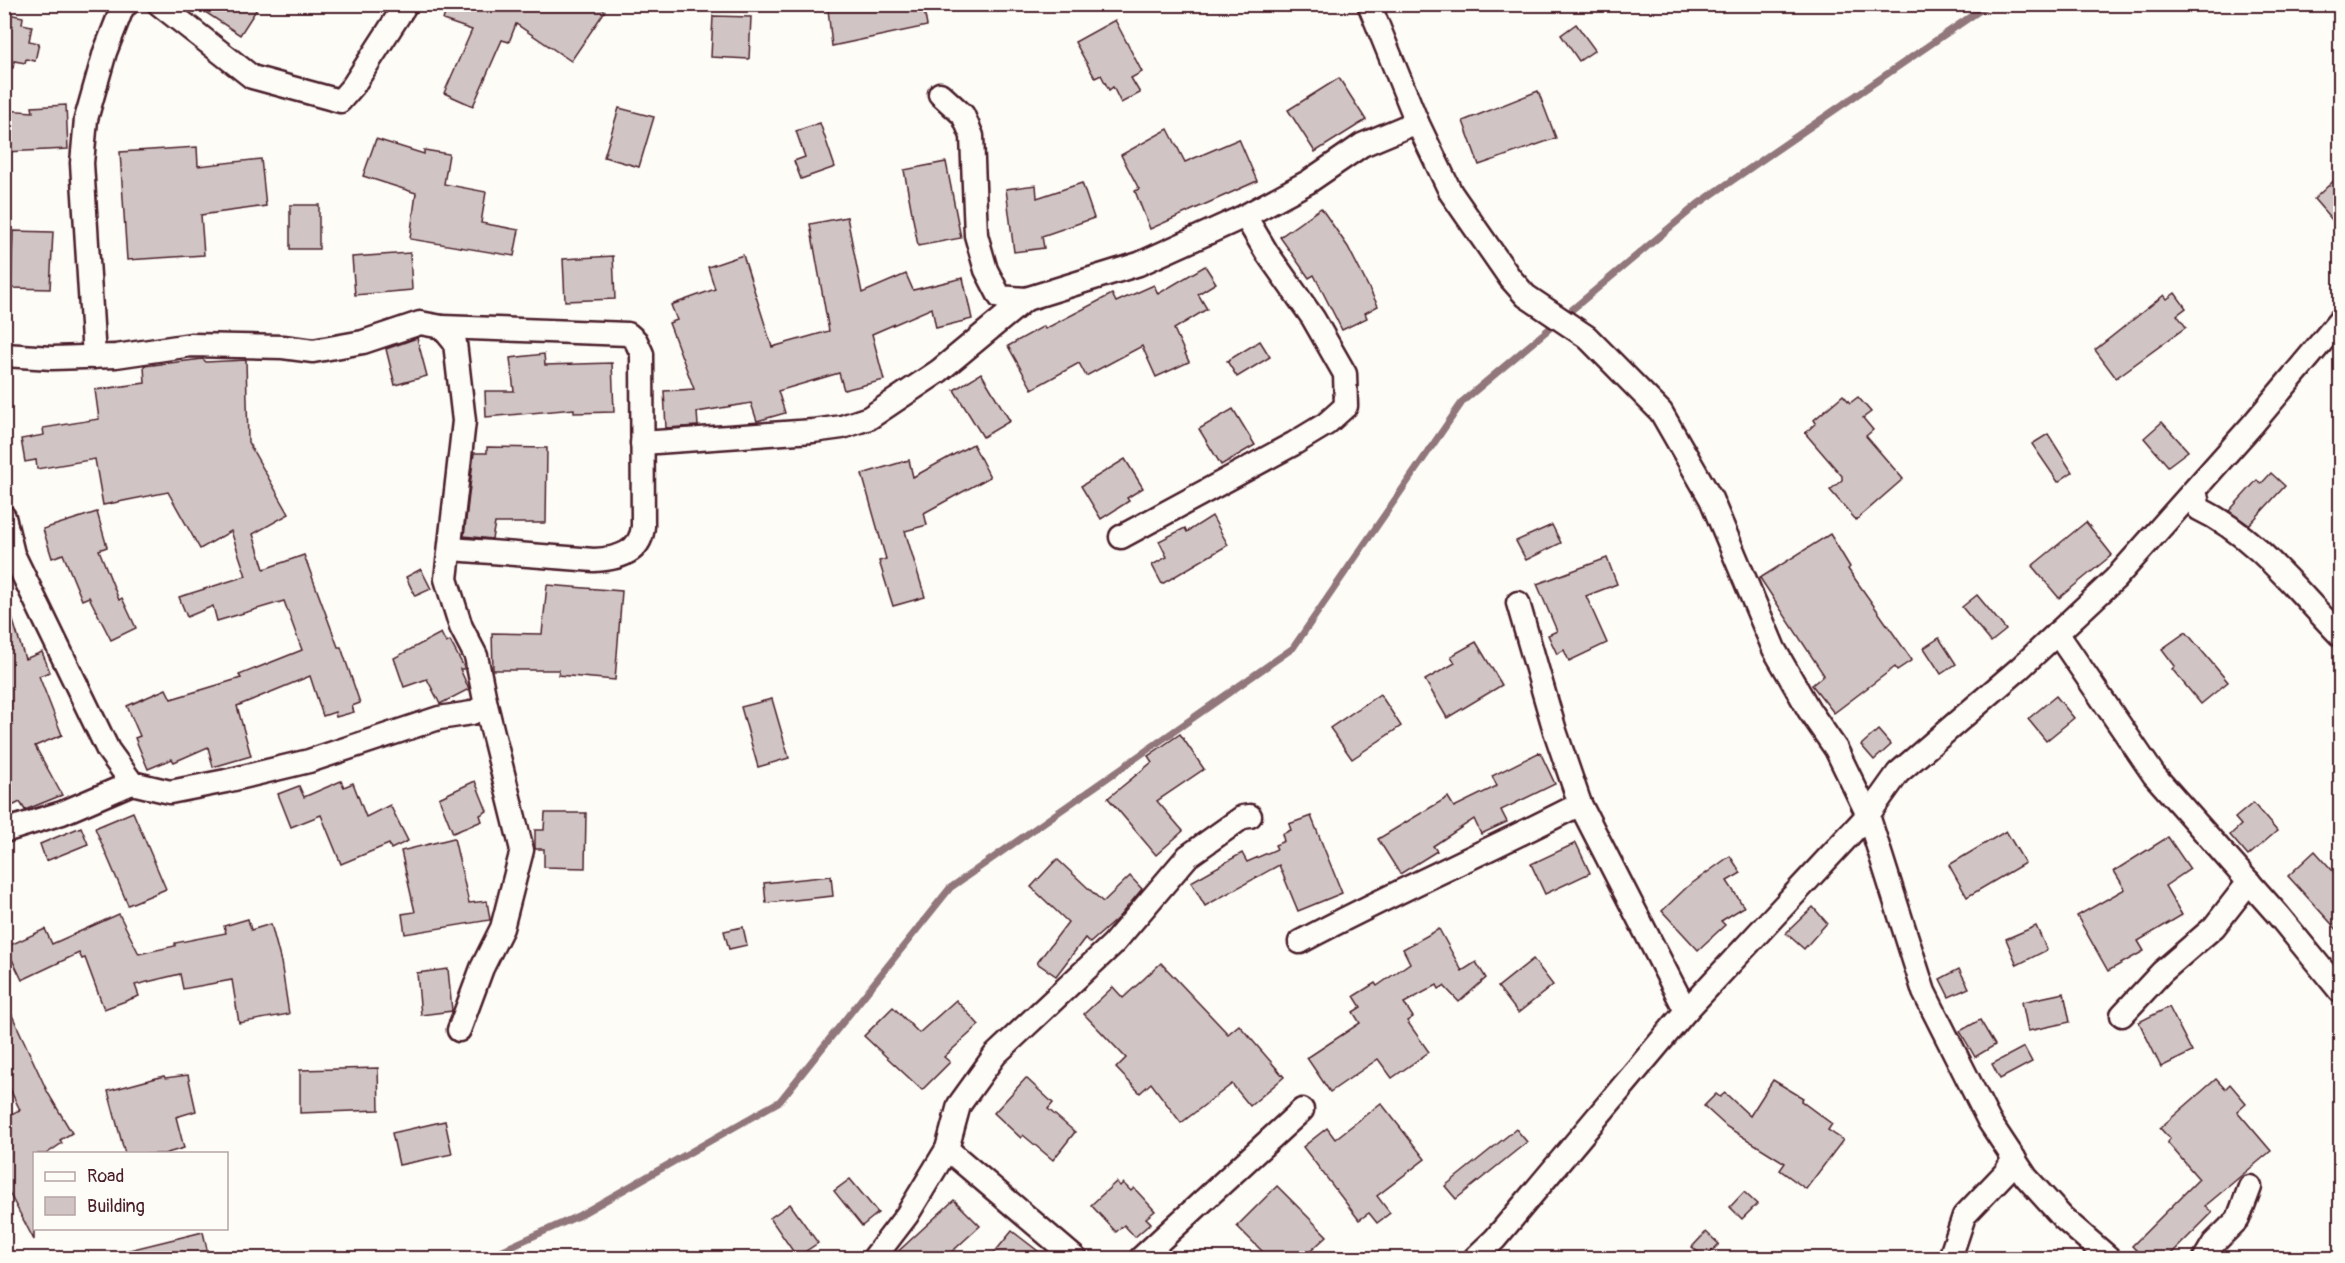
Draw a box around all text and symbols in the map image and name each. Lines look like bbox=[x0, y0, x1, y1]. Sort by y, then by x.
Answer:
legend bbox=[33, 1152, 228, 1230]
text: Road bbox=[87, 1165, 124, 1188]
text: Building bbox=[87, 1195, 145, 1218]

